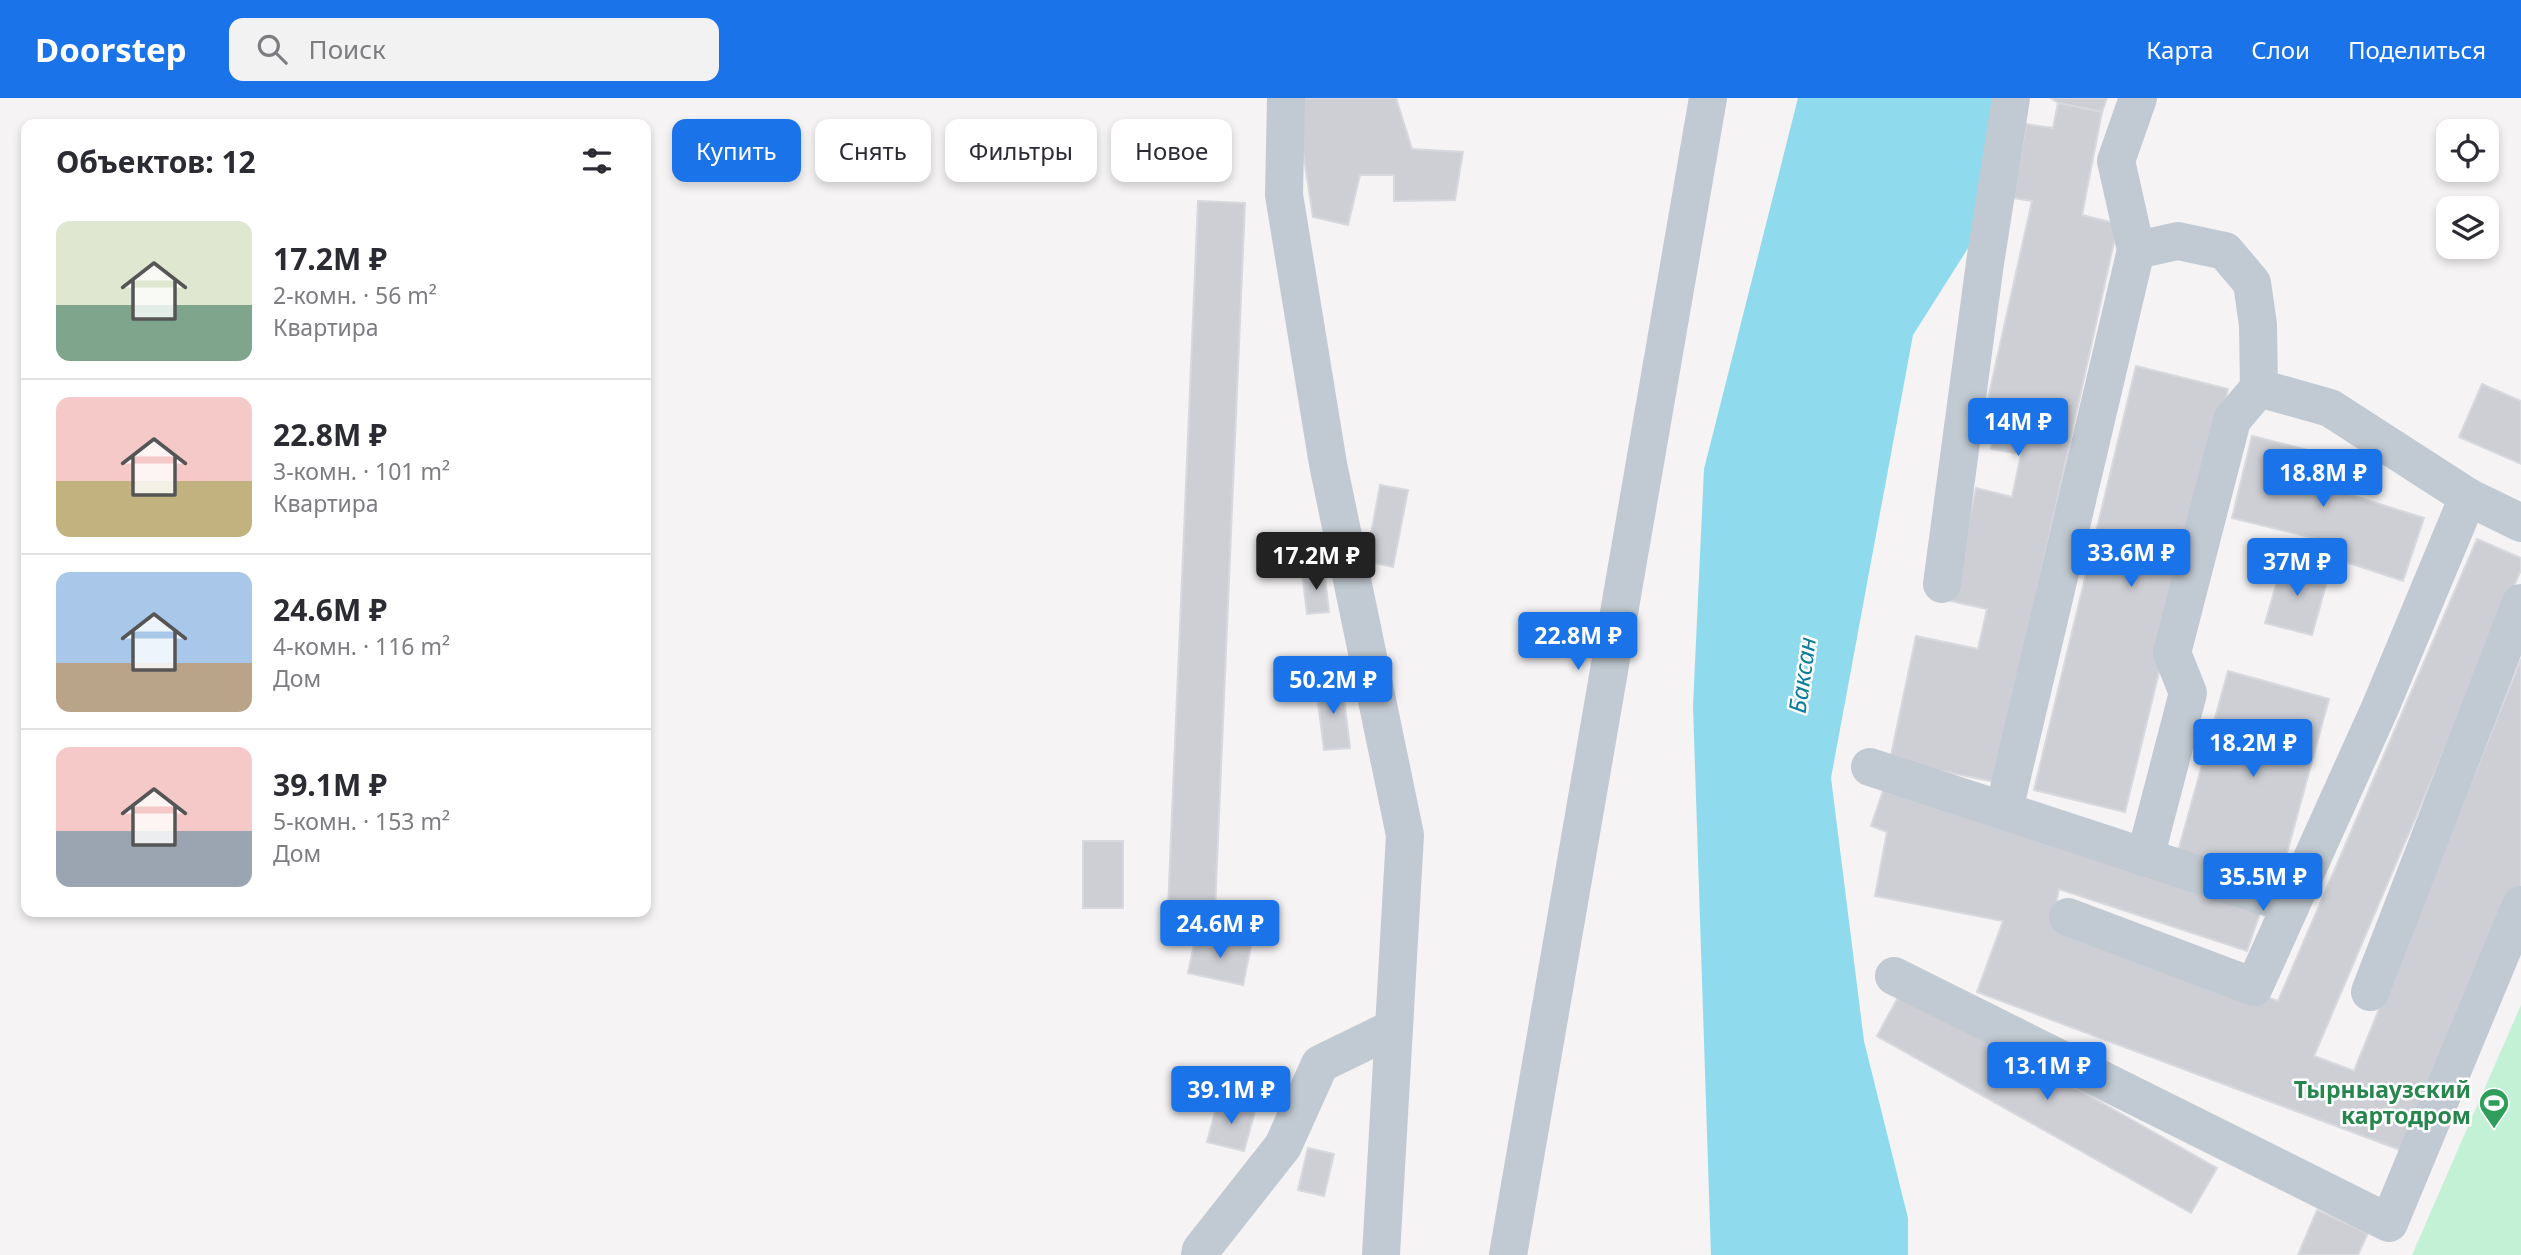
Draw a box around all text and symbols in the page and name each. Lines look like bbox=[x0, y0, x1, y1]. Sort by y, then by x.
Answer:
search box bbox=[229, 18, 719, 81]
text: Doorstep bbox=[35, 27, 187, 72]
icon: search bbox=[253, 30, 291, 68]
text: Поиск bbox=[309, 31, 386, 67]
text: Карта bbox=[2146, 33, 2213, 66]
text: Слои bbox=[2251, 33, 2310, 66]
text: Поделиться bbox=[2348, 33, 2486, 66]
chip: Купить bbox=[672, 119, 801, 182]
chip: Снять bbox=[815, 119, 931, 182]
chip: Фильтры bbox=[945, 119, 1097, 182]
chip: Новое bbox=[1111, 119, 1232, 182]
map controls bbox=[2436, 119, 2499, 259]
button: locate bbox=[2436, 119, 2499, 182]
text: Объектов: 12 bbox=[56, 141, 256, 182]
icon: filters bbox=[578, 142, 616, 180]
button: layers bbox=[2436, 196, 2499, 259]
text: 17.2M ₽ bbox=[273, 238, 387, 279]
icon: home bbox=[112, 249, 196, 333]
text: 2-комн. · 56 m² bbox=[273, 279, 437, 311]
text: Квартира bbox=[273, 311, 379, 343]
pin: 14M ₽ bbox=[1969, 398, 2067, 458]
text: 14M ₽ bbox=[1984, 405, 2052, 437]
text: 22.8M ₽ bbox=[273, 414, 387, 455]
icon: home bbox=[112, 425, 196, 509]
pin: 18.8M ₽ bbox=[2258, 450, 2388, 509]
text: 3-комн. · 101 m² bbox=[273, 455, 450, 487]
text: 18.8M ₽ bbox=[2279, 456, 2367, 488]
text: Квартира bbox=[273, 487, 379, 519]
pin: 33.6M ₽ bbox=[2066, 530, 2196, 589]
pin: 17.2M ₽ bbox=[1251, 532, 1381, 592]
text: 33.6M ₽ bbox=[2087, 536, 2175, 568]
pin: 37M ₽ bbox=[2248, 538, 2346, 598]
text: 17.2M ₽ bbox=[1272, 539, 1360, 571]
text: 37M ₽ bbox=[2263, 545, 2331, 577]
text: 24.6M ₽ bbox=[273, 589, 387, 630]
icon: home bbox=[112, 600, 196, 684]
pin: 22.8M ₽ bbox=[1513, 612, 1643, 672]
text: 22.8M ₽ bbox=[1534, 619, 1622, 651]
text: 4-комн. · 116 m² bbox=[273, 630, 450, 662]
water label: Баксан bbox=[1780, 634, 1823, 715]
pin: 50.2M ₽ bbox=[1268, 656, 1398, 716]
text: Дом bbox=[273, 662, 321, 694]
text: 50.2M ₽ bbox=[1289, 663, 1377, 695]
pin: 18.2M ₽ bbox=[2188, 720, 2318, 779]
text: 18.2M ₽ bbox=[2209, 726, 2297, 758]
text: 39.1M ₽ bbox=[273, 764, 387, 805]
icon: home bbox=[112, 775, 196, 859]
text: 5-комн. · 153 m² bbox=[273, 805, 450, 837]
text: Дом bbox=[273, 837, 321, 869]
pin: 35.5M ₽ bbox=[2198, 854, 2328, 913]
text: 35.5M ₽ bbox=[2219, 860, 2307, 892]
pin: 24.6M ₽ bbox=[1155, 900, 1285, 960]
text: 24.6M ₽ bbox=[1176, 907, 1264, 939]
pin: 13.1M ₽ bbox=[1982, 1042, 2112, 1102]
text: 13.1M ₽ bbox=[2003, 1049, 2091, 1081]
pin: 39.1M ₽ bbox=[1166, 1066, 1296, 1126]
text: 39.1M ₽ bbox=[1187, 1073, 1275, 1105]
place label: Тырныаузский картодром bbox=[2294, 1073, 2471, 1131]
sports icon: Тырныаузский картодром bbox=[2477, 1086, 2511, 1130]

